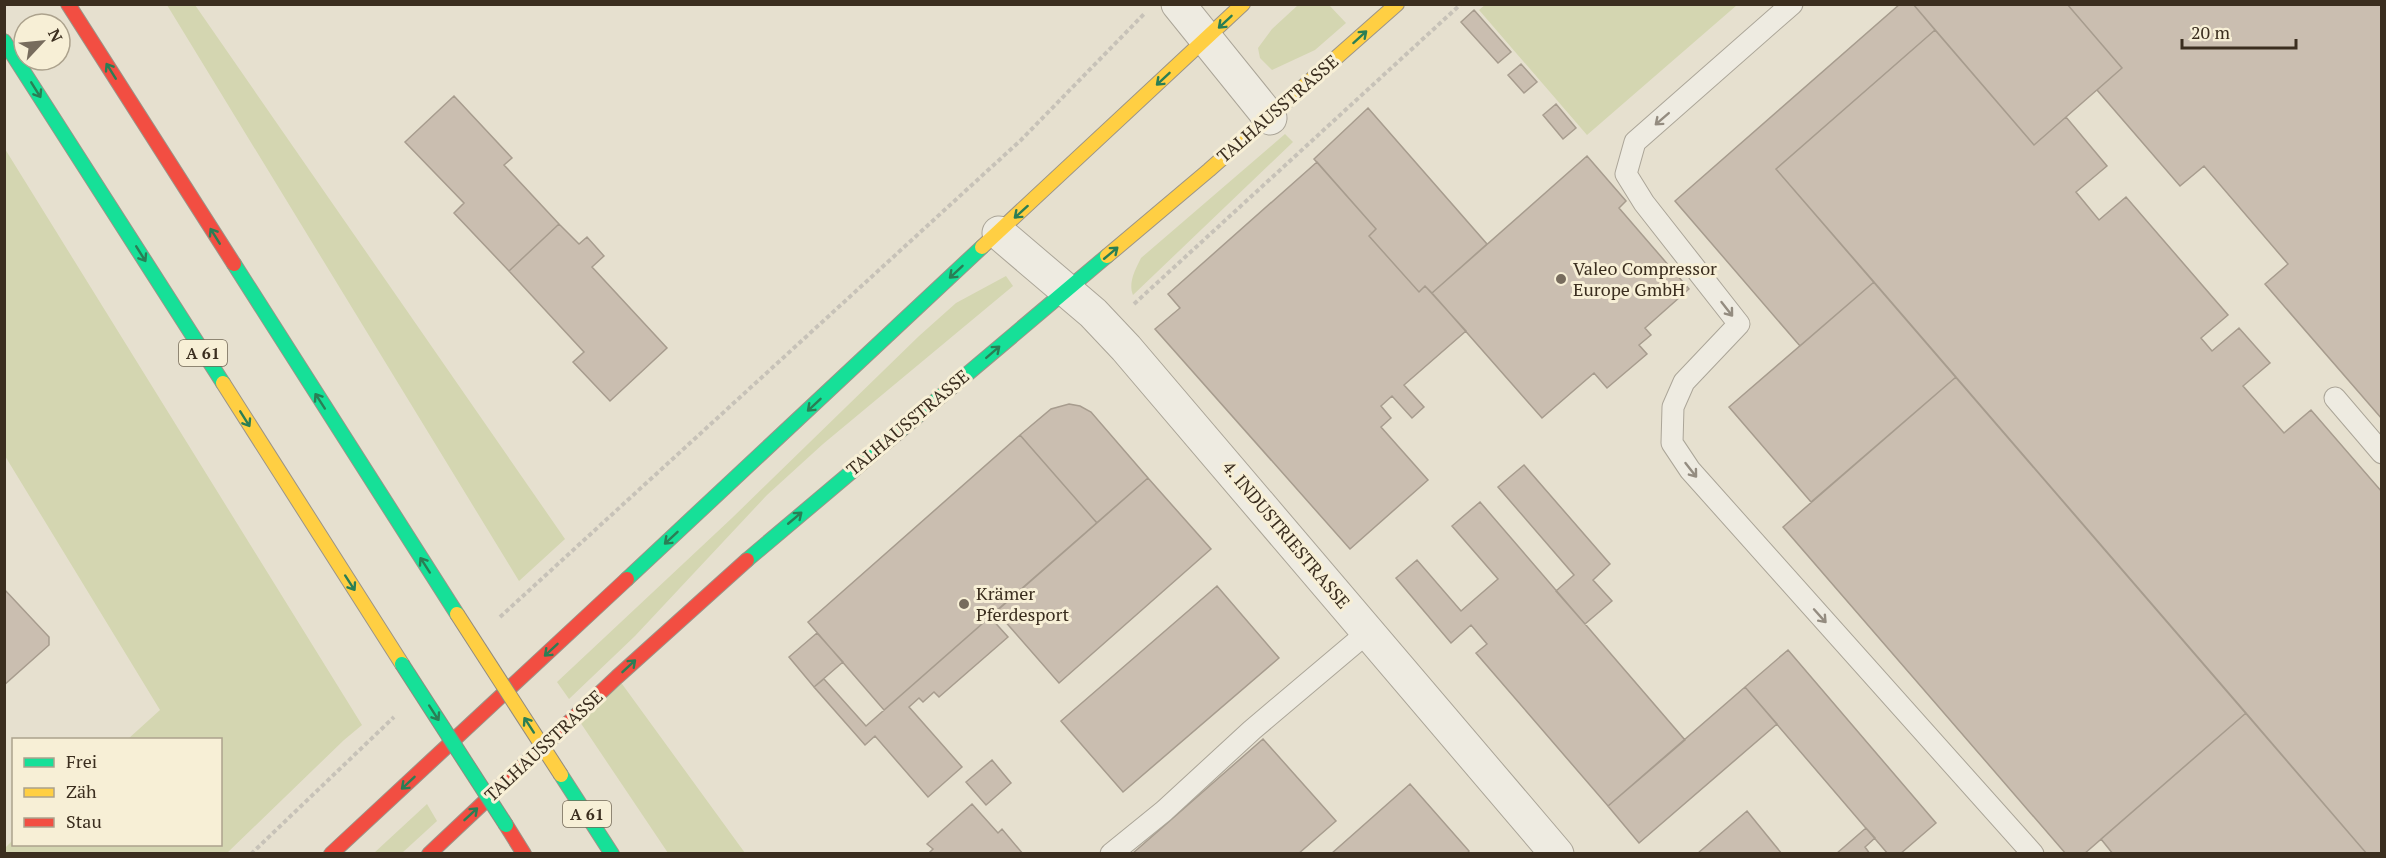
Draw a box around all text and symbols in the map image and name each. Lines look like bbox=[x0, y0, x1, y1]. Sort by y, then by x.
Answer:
north arrow bbox=[12, 12, 72, 72]
scale bar bbox=[2182, 12, 2296, 50]
one-way arrow bbox=[1217, 15, 1232, 29]
text: 20 m bbox=[2191, 20, 2231, 44]
text: N bbox=[43, 25, 68, 46]
one-way arrow bbox=[1352, 30, 1367, 44]
street label: TALHAUSSTRASSE bbox=[1212, 49, 1343, 168]
one-way arrow bbox=[104, 63, 117, 80]
one-way arrow bbox=[1156, 72, 1171, 86]
one-way arrow bbox=[30, 81, 42, 98]
one-way arrow bbox=[1654, 112, 1669, 126]
one-way arrow bbox=[1014, 205, 1029, 219]
one-way arrow bbox=[209, 228, 221, 245]
one-way arrow bbox=[134, 246, 147, 263]
one-way arrow bbox=[1103, 246, 1118, 260]
place label: Valeo Compressor Europe GmbH bbox=[1573, 256, 1717, 301]
one-way arrow bbox=[949, 265, 964, 280]
marker: Valeo Compressor Europe GmbH bbox=[1554, 272, 1568, 286]
one-way arrow bbox=[1721, 301, 1734, 317]
road number: A 61 bbox=[179, 340, 227, 366]
one-way arrow bbox=[985, 345, 1000, 359]
street label: TALHAUSSTRASSE bbox=[841, 364, 974, 481]
one-way arrow bbox=[314, 393, 326, 409]
one-way arrow bbox=[806, 398, 821, 412]
one-way arrow bbox=[240, 410, 252, 427]
street label: 4. INDUSTRIESTRASSE bbox=[1218, 455, 1356, 613]
one-way arrow bbox=[1684, 461, 1697, 477]
one-way arrow bbox=[787, 511, 803, 524]
one-way arrow bbox=[664, 531, 679, 545]
one-way arrow bbox=[419, 557, 431, 574]
one-way arrow bbox=[345, 574, 357, 591]
place label: Krämer Pferdesport bbox=[976, 581, 1069, 626]
marker: Krämer Pferdesport bbox=[957, 597, 971, 611]
one-way arrow bbox=[1813, 608, 1827, 623]
one-way arrow bbox=[543, 643, 558, 657]
one-way arrow bbox=[621, 659, 636, 673]
street label: TALHAUSSTRASSE bbox=[479, 684, 608, 806]
one-way arrow bbox=[428, 704, 440, 721]
one-way arrow bbox=[523, 717, 536, 734]
legend bbox=[12, 738, 222, 846]
text: Frei bbox=[66, 749, 97, 773]
one-way arrow bbox=[400, 775, 415, 790]
text: Zäh bbox=[66, 779, 97, 803]
road number: A 61 bbox=[563, 801, 611, 827]
one-way arrow bbox=[464, 806, 479, 821]
text: Stau bbox=[66, 809, 102, 833]

